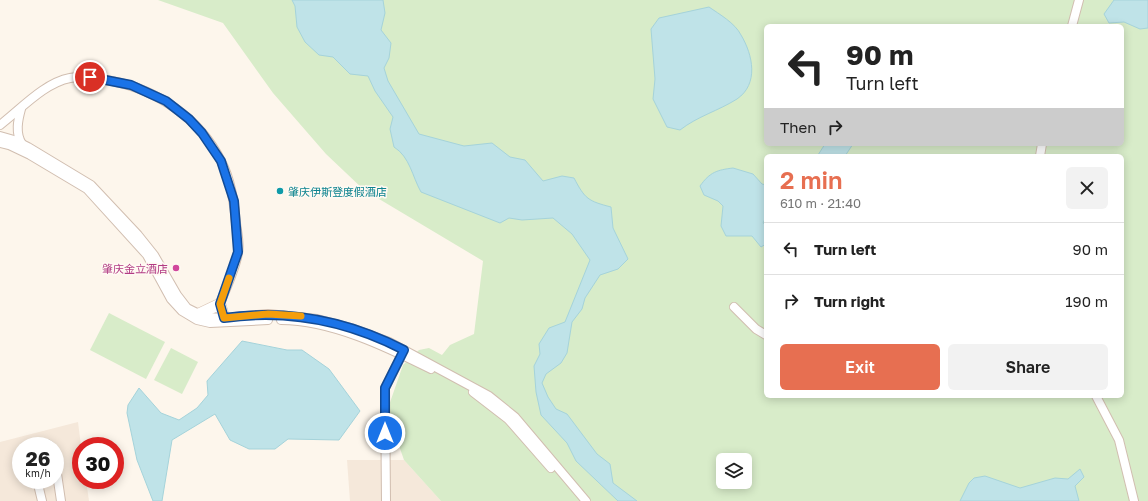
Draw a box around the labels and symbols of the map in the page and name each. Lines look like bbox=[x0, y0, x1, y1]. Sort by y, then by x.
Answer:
pin bbox=[73, 60, 107, 94]
place label: 肇庆伊斯登度假酒店 bbox=[288, 185, 387, 198]
marker: 肇庆伊斯登度假酒店 bbox=[275, 186, 285, 196]
place label: 肇庆金立酒店 bbox=[102, 262, 168, 275]
marker: 肇庆金立酒店 bbox=[171, 263, 181, 273]
position arrow bbox=[364, 412, 406, 454]
speed limit sign: 30 bbox=[72, 437, 124, 489]

